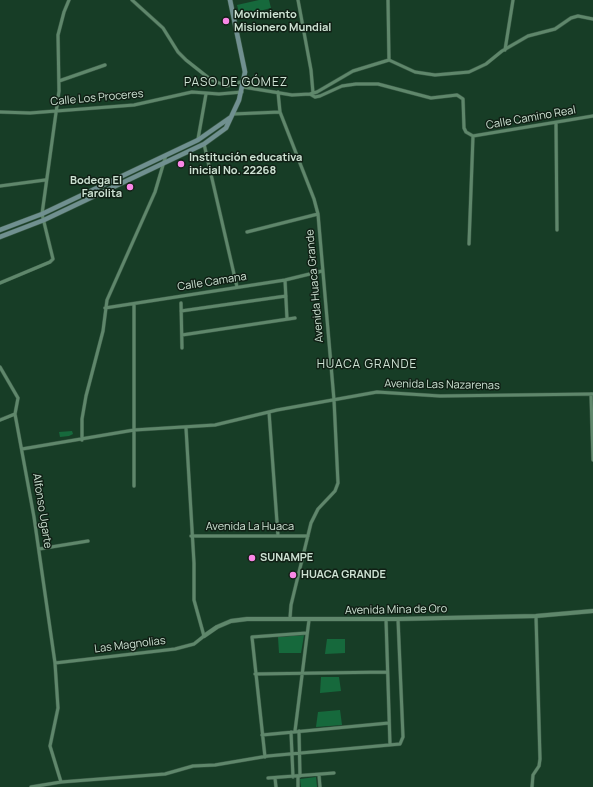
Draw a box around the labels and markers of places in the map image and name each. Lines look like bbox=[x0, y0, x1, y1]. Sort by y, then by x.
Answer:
place label: Movimiento Misionero Mundial bbox=[234, 8, 331, 34]
marker: Movimiento Misionero Mundial bbox=[221, 16, 231, 26]
place label: Institución educativa inicial No. 22268 bbox=[189, 151, 302, 177]
marker: Institución educativa inicial No. 22268 bbox=[176, 159, 186, 169]
place label: Bodega El Farolita bbox=[70, 174, 122, 200]
marker: Bodega El Farolita bbox=[125, 182, 135, 192]
place label: SUNAMPE bbox=[260, 551, 313, 565]
marker: SUNAMPE bbox=[247, 553, 257, 563]
place label: HUACA GRANDE bbox=[301, 568, 386, 582]
marker: HUACA GRANDE bbox=[288, 570, 298, 580]

